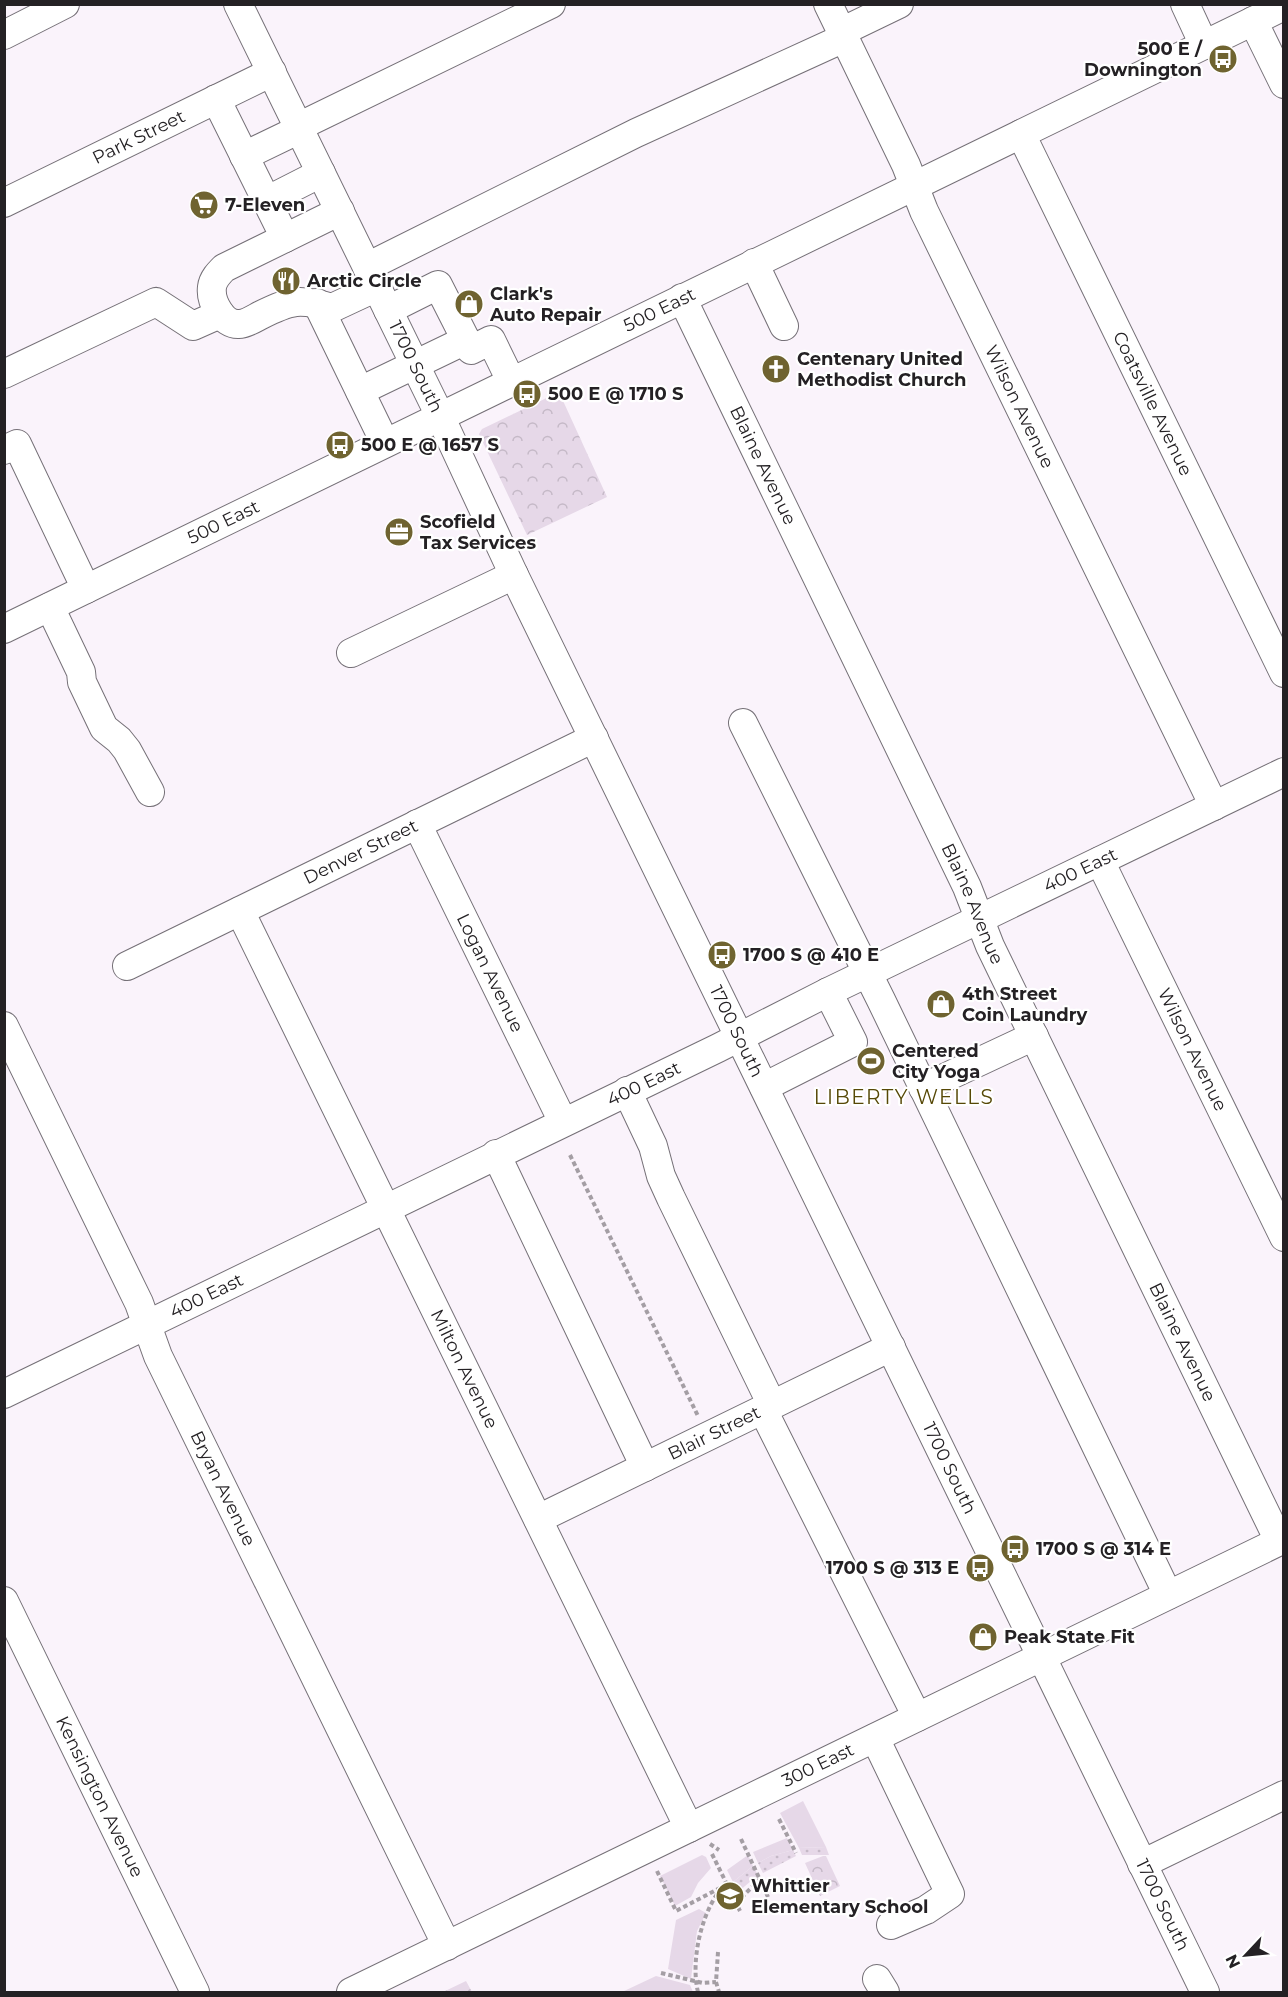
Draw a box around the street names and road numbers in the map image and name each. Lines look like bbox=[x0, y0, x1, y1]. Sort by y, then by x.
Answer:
street label: Park Street bbox=[89, 105, 189, 169]
street label: 500 East bbox=[620, 283, 699, 337]
street label: 1700 South bbox=[384, 317, 448, 416]
street label: Coatsville Avenue bbox=[1108, 328, 1197, 480]
street label: Wilson Avenue bbox=[980, 342, 1059, 472]
street label: Blaine Avenue bbox=[725, 402, 801, 529]
street label: 500 East bbox=[184, 495, 263, 549]
street label: Denver Street bbox=[300, 815, 421, 889]
street label: Blaine Avenue bbox=[937, 840, 1008, 968]
street label: 400 East bbox=[1040, 843, 1121, 897]
street label: Logan Avenue bbox=[452, 910, 528, 1036]
street label: 1700 South bbox=[705, 982, 768, 1081]
street label: Wilson Avenue bbox=[1153, 984, 1232, 1115]
street label: 400 East bbox=[603, 1057, 684, 1111]
street label: 400 East bbox=[166, 1269, 247, 1323]
street label: Blaine Avenue bbox=[1144, 1279, 1221, 1405]
street label: Milton Avenue bbox=[426, 1306, 503, 1432]
street label: Blair Street bbox=[664, 1401, 764, 1465]
street label: 1700 South bbox=[918, 1419, 981, 1518]
street label: Bryan Avenue bbox=[185, 1427, 260, 1550]
street label: Kensington Avenue bbox=[51, 1713, 148, 1881]
street label: 300 East bbox=[778, 1739, 857, 1792]
street label: 1700 South bbox=[1131, 1856, 1194, 1954]

